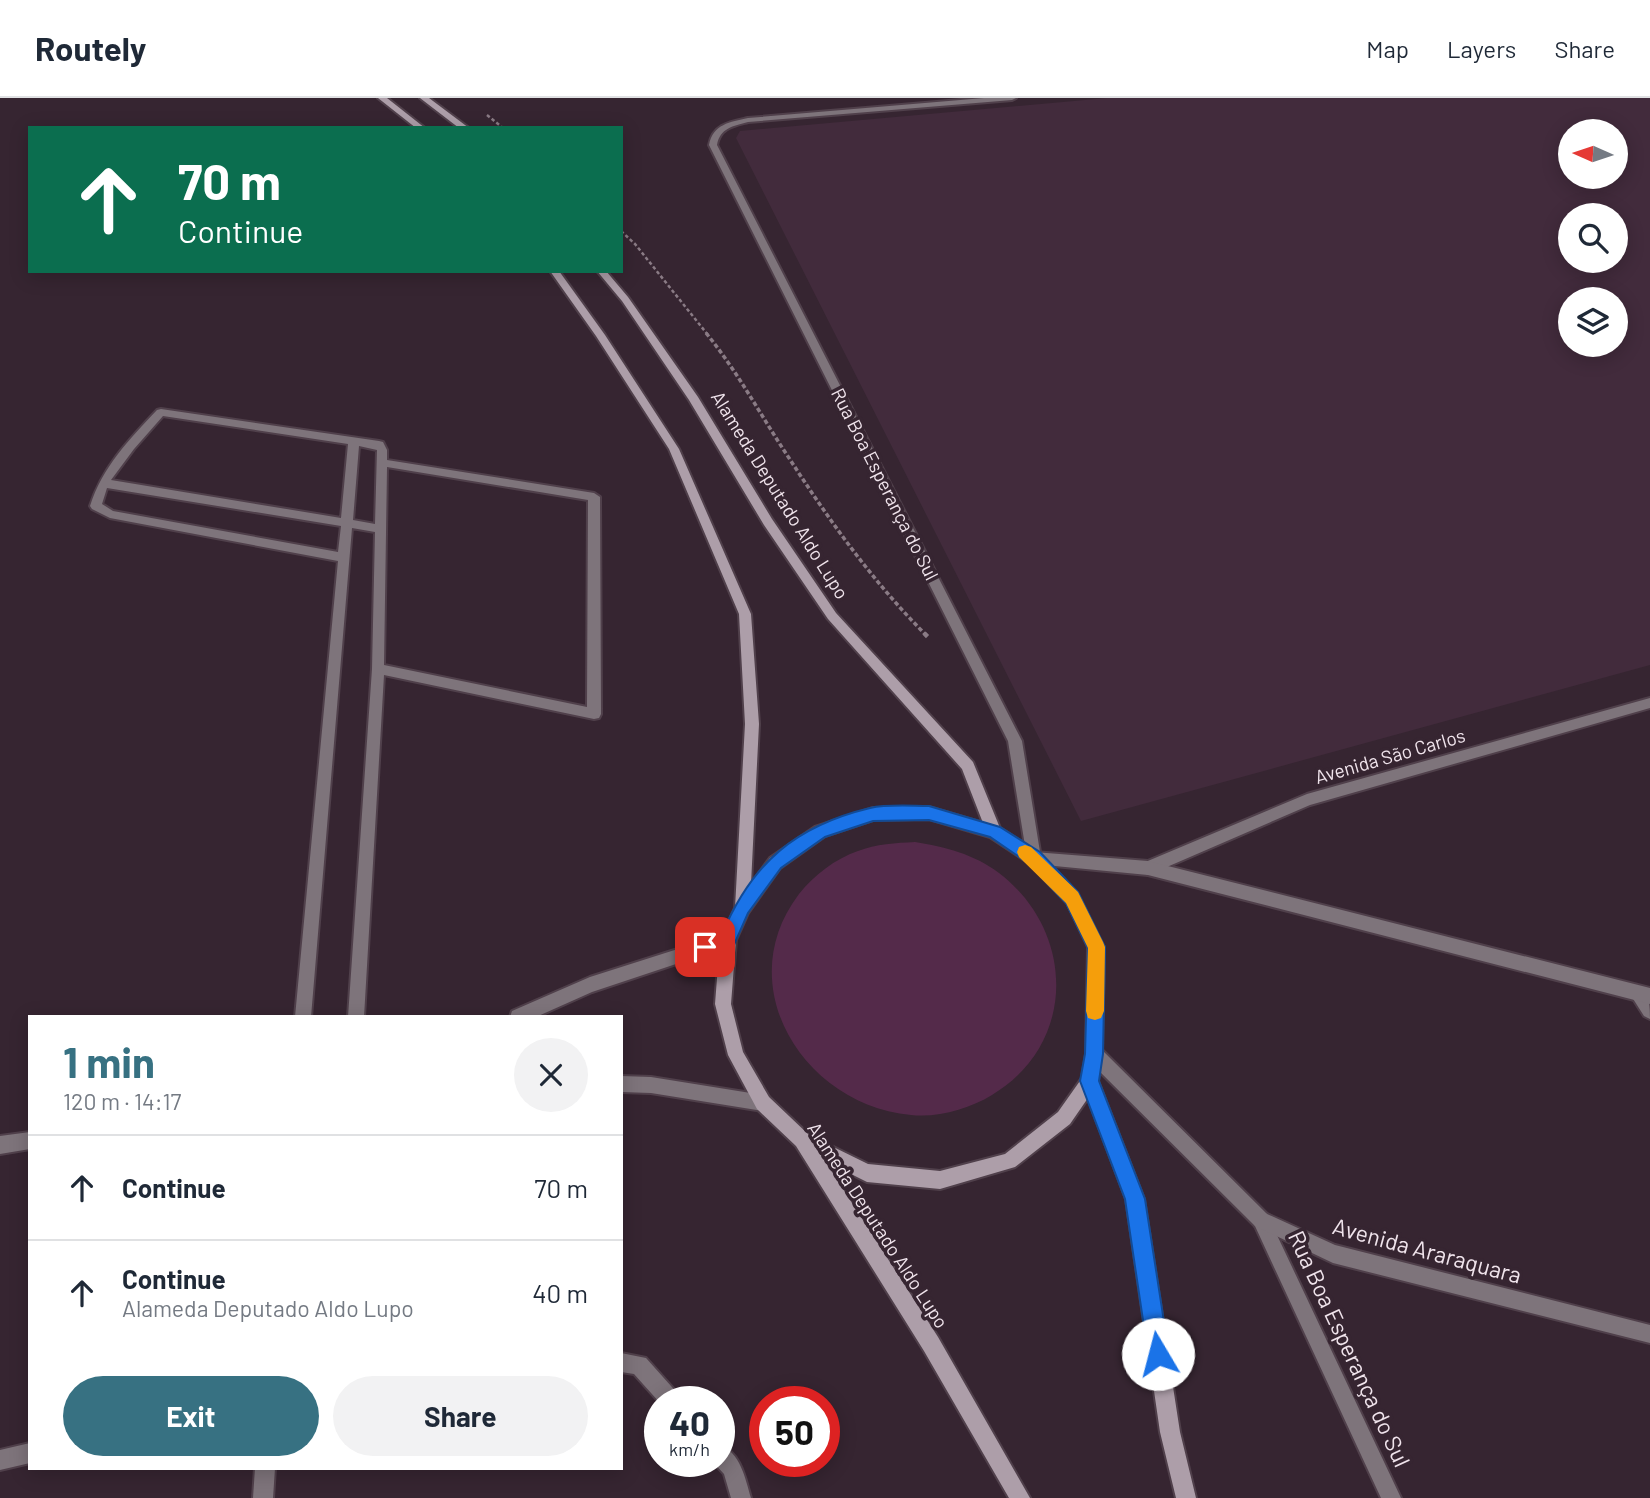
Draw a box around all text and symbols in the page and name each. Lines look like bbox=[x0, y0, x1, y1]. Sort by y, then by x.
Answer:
text: Routely bbox=[35, 28, 146, 68]
text: Map bbox=[1366, 34, 1409, 63]
text: Layers bbox=[1447, 34, 1516, 63]
text: Share bbox=[1554, 34, 1615, 63]
north arrow bbox=[1558, 119, 1628, 189]
map controls bbox=[1558, 119, 1628, 357]
text: 70 m bbox=[178, 151, 281, 210]
icon: ahead bbox=[63, 154, 154, 245]
button: search bbox=[1558, 203, 1628, 273]
text: Continue bbox=[178, 211, 303, 249]
button: layers bbox=[1558, 287, 1628, 357]
street label: Rua Boa Esperança do Sul bbox=[827, 384, 944, 584]
street label: Alameda Deputado Aldo Lupo bbox=[707, 386, 854, 603]
street label: Avenida São Carlos bbox=[1312, 723, 1468, 788]
pin bbox=[675, 917, 735, 977]
icon: arrive bbox=[686, 928, 724, 966]
text: 1 min bbox=[63, 1036, 155, 1086]
button: close bbox=[514, 1038, 588, 1112]
text: 120 m · 14:17 bbox=[63, 1087, 181, 1115]
street label: Alameda Deputado Aldo Lupo bbox=[803, 1117, 954, 1332]
icon: ahead bbox=[63, 1169, 101, 1207]
text: Continue bbox=[122, 1172, 226, 1203]
text: 70 m bbox=[534, 1172, 588, 1203]
street label: Avenida Araraquara bbox=[1330, 1211, 1525, 1289]
street label: Rua Boa Esperança do Sul bbox=[1283, 1226, 1417, 1471]
text: Continue bbox=[122, 1263, 226, 1294]
icon: ahead bbox=[63, 1274, 101, 1312]
text: 40 m bbox=[532, 1277, 588, 1308]
text: Alameda Deputado Aldo Lupo bbox=[122, 1294, 414, 1322]
position arrow bbox=[1121, 1317, 1195, 1391]
button: Exit bbox=[63, 1376, 319, 1456]
button: Share bbox=[333, 1376, 588, 1456]
speed limit sign: 50 bbox=[749, 1386, 840, 1477]
text: 40 bbox=[669, 1401, 710, 1443]
text: km/h bbox=[669, 1438, 710, 1460]

